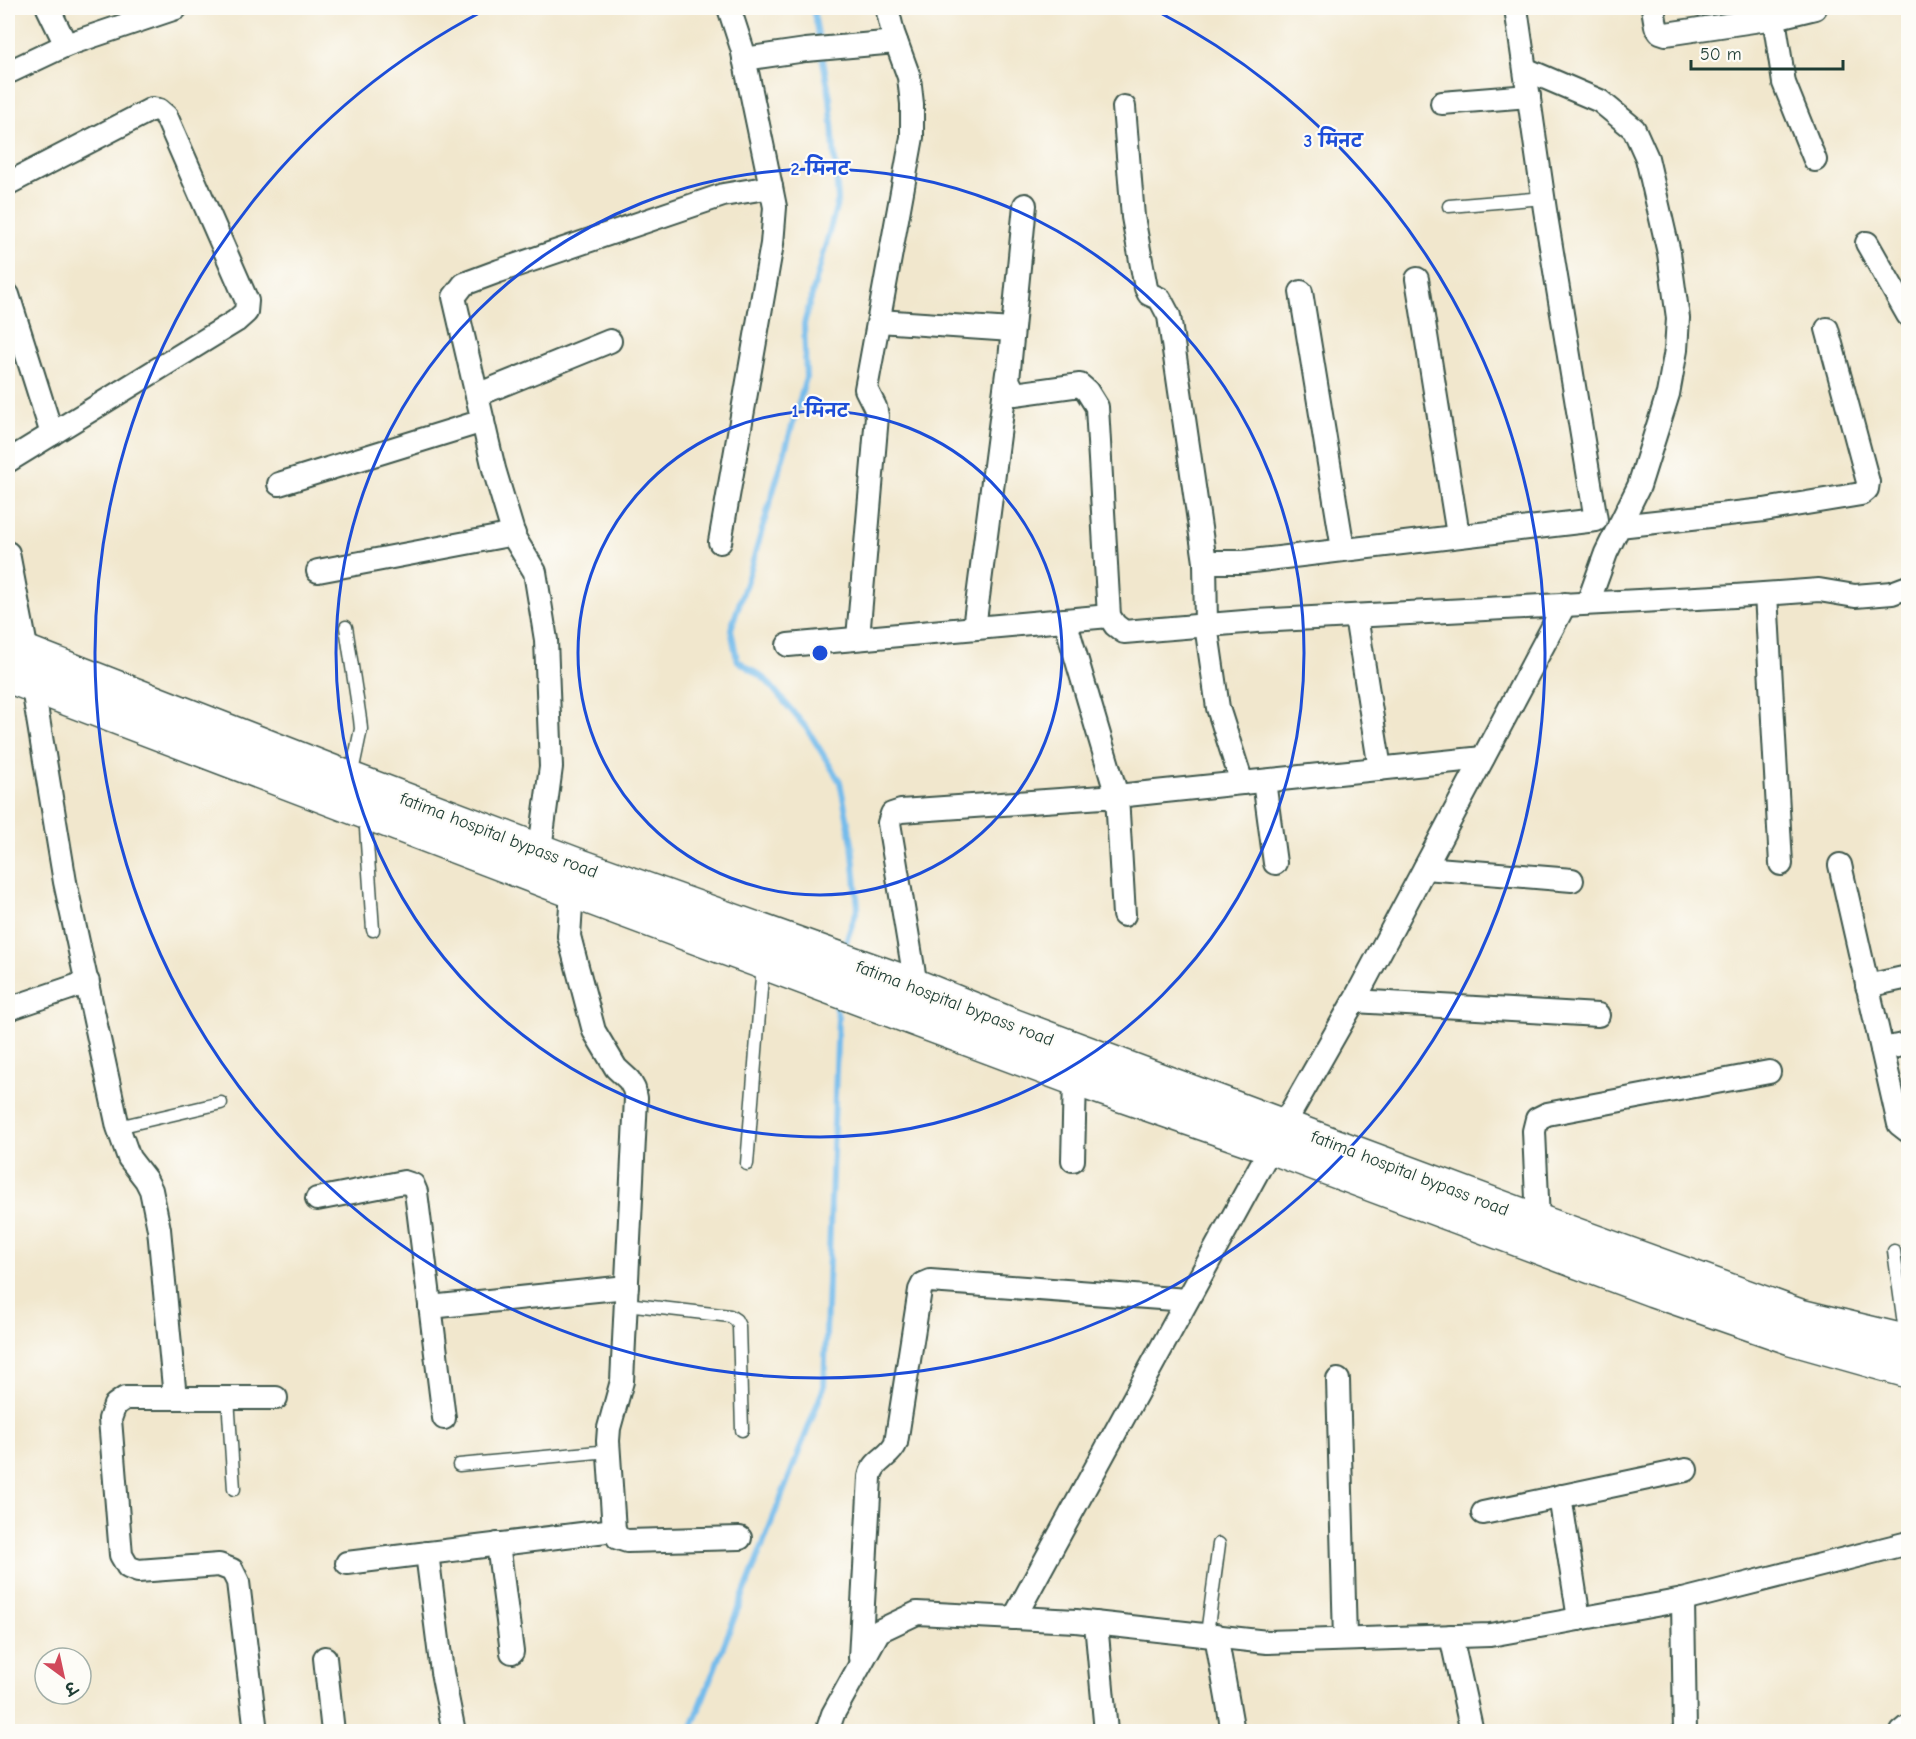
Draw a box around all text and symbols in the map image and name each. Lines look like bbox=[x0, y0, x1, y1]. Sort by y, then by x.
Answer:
scale bar bbox=[1691, 33, 1842, 71]
text: 50 m bbox=[1700, 44, 1742, 65]
text: 3 मिनट bbox=[1304, 126, 1365, 152]
text: 2 मिनट bbox=[790, 154, 852, 180]
text: 1 मिनट bbox=[791, 396, 851, 422]
centre of rings bbox=[810, 643, 830, 663]
street label: fatima hospital bypass road bbox=[396, 788, 601, 883]
street label: fatima hospital bypass road bbox=[852, 956, 1057, 1051]
street label: fatima hospital bypass road bbox=[1307, 1126, 1512, 1221]
north arrow bbox=[33, 1646, 93, 1706]
text: उ bbox=[60, 1676, 82, 1699]

